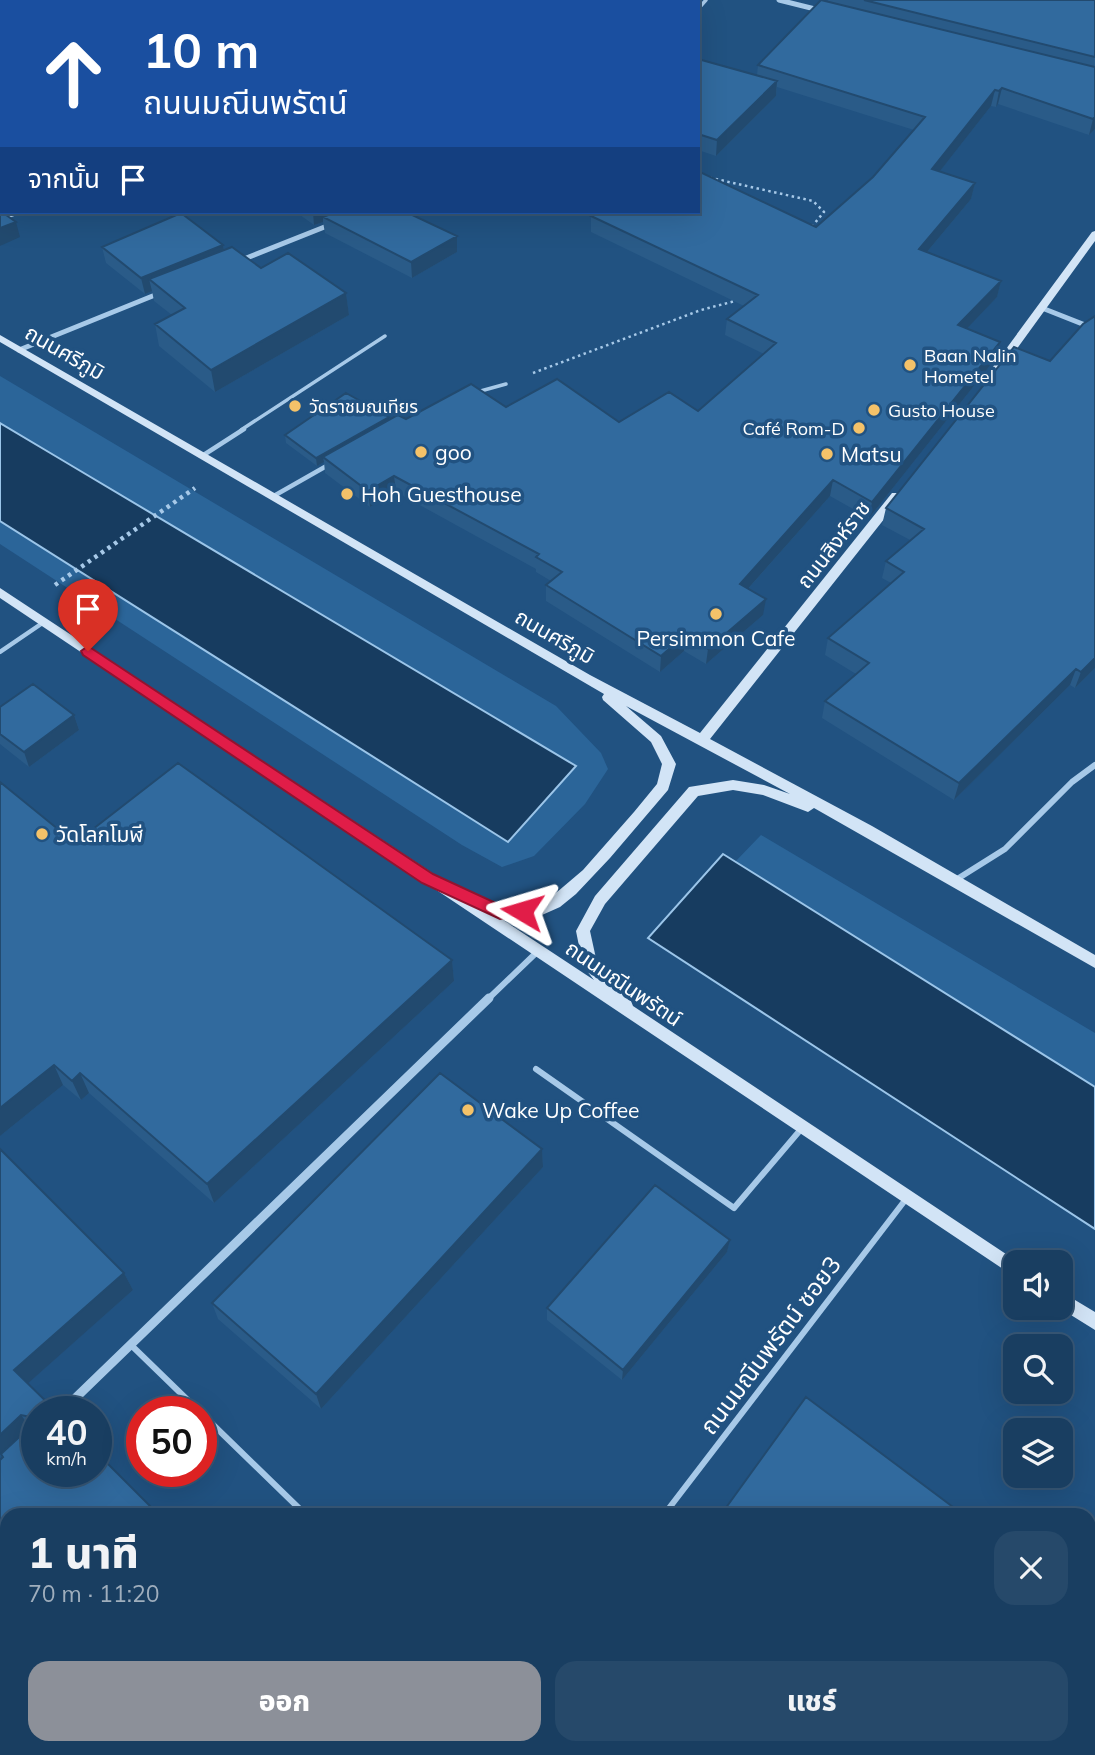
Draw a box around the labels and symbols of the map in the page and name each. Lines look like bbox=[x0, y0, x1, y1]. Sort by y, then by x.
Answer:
street label: ถนนศรีภูมิ bbox=[20, 319, 109, 386]
place label: Baan Nalin Hometel bbox=[924, 344, 1016, 388]
marker: Baan Nalin Hometel bbox=[902, 357, 918, 373]
place label: วัดราชมณเทียร bbox=[309, 395, 418, 418]
marker: วัดราชมณเทียร bbox=[287, 398, 303, 414]
place label: Gusto House bbox=[888, 399, 995, 422]
marker: Gusto House bbox=[866, 402, 882, 418]
place label: Café Rom-D bbox=[742, 417, 845, 440]
marker: Café Rom-D bbox=[851, 420, 867, 436]
place label: goo bbox=[435, 439, 472, 465]
place label: Matsu bbox=[841, 441, 902, 467]
marker: goo bbox=[413, 444, 429, 460]
marker: Matsu bbox=[819, 446, 835, 462]
place label: Hoh Guesthouse bbox=[361, 481, 522, 507]
marker: Hoh Guesthouse bbox=[339, 486, 355, 502]
street label: ถนนสิงห์ราช bbox=[791, 495, 875, 593]
pin bbox=[58, 579, 118, 651]
street label: ถนนศรีภูมิ bbox=[510, 603, 599, 670]
marker: Persimmon Cafe bbox=[708, 606, 724, 622]
place label: Persimmon Cafe bbox=[636, 625, 796, 651]
place label: วัดโลกโมฬี bbox=[56, 821, 143, 847]
marker: วัดโลกโมฬี bbox=[34, 826, 50, 842]
position arrow bbox=[485, 874, 559, 948]
street label: ถนนมณีนพรัตน์ bbox=[561, 935, 687, 1031]
place label: Wake Up Coffee bbox=[482, 1097, 640, 1123]
marker: Wake Up Coffee bbox=[460, 1102, 476, 1118]
street label: ถนนมณีนพรัตน์ ซอย3 bbox=[693, 1250, 847, 1440]
speed limit sign: 50 bbox=[126, 1396, 217, 1487]

